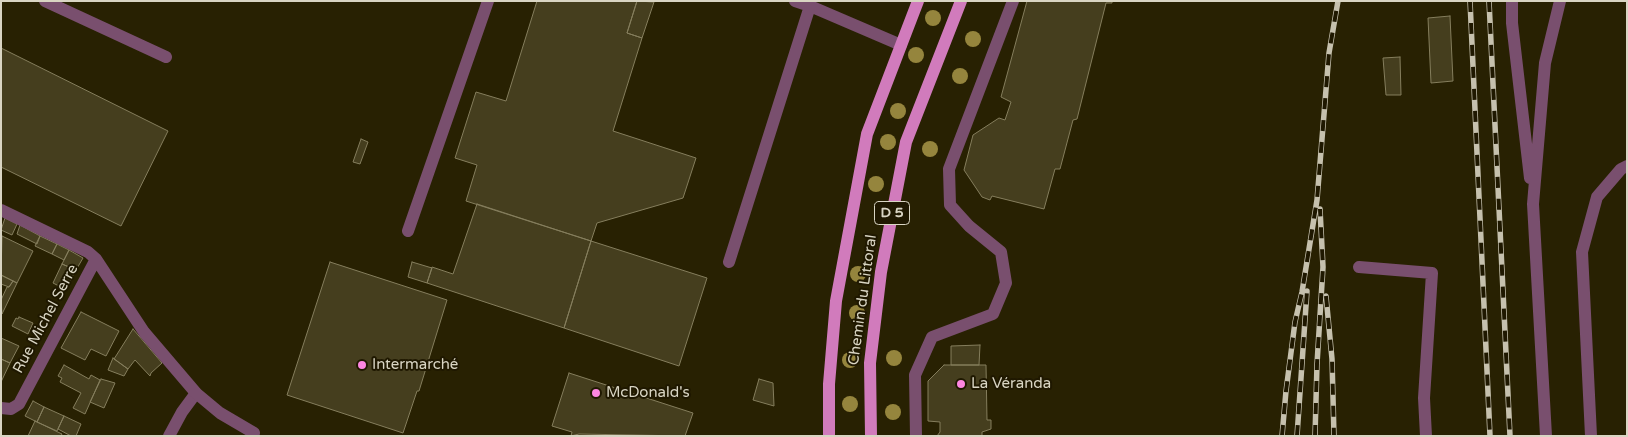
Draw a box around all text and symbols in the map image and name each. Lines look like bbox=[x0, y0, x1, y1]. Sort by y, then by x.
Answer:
road number: D 5 bbox=[874, 202, 910, 224]
street label: Chemin du Littoral bbox=[845, 233, 881, 367]
street label: Rue Michel Serre bbox=[10, 261, 82, 377]
place label: Intermarché bbox=[372, 356, 458, 374]
marker: Intermarché bbox=[356, 359, 368, 371]
place label: La Véranda bbox=[971, 375, 1051, 393]
marker: La Véranda bbox=[955, 378, 967, 390]
place label: McDonald's bbox=[606, 384, 690, 402]
marker: McDonald's bbox=[590, 387, 602, 399]

